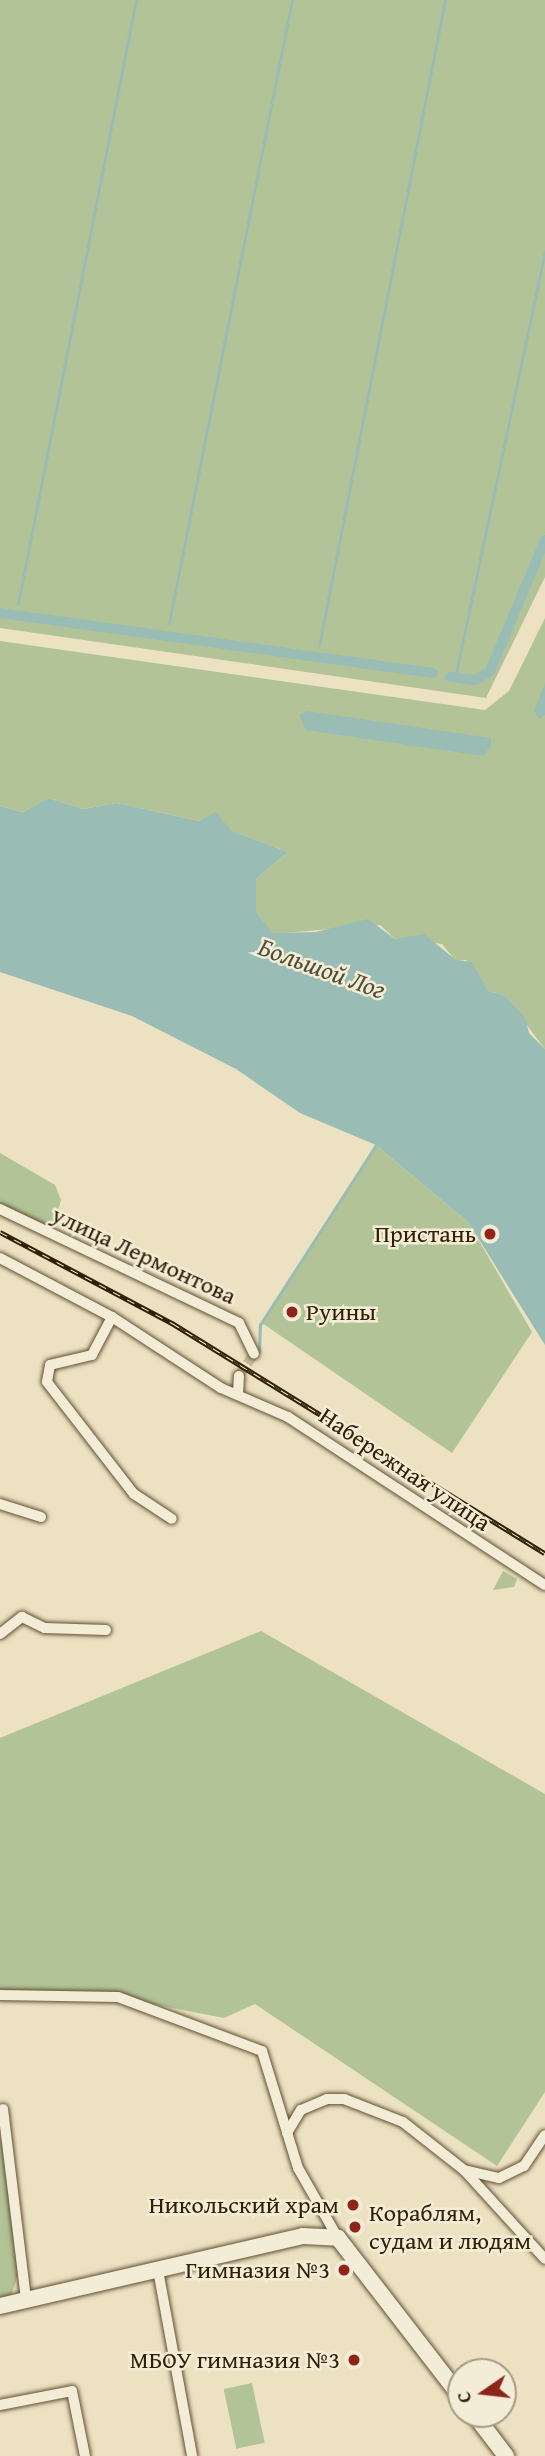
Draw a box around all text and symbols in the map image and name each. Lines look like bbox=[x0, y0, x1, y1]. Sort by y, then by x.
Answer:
water label: Большой Лог bbox=[254, 931, 390, 1005]
street label: улица Лермонтова bbox=[47, 1200, 241, 1310]
place label: Пристань bbox=[374, 1220, 476, 1248]
marker: Пристань bbox=[482, 1226, 498, 1242]
place label: Руины bbox=[306, 1298, 376, 1326]
marker: Руины bbox=[284, 1304, 300, 1320]
street label: Набережная улица bbox=[314, 1401, 496, 1537]
place label: Никольский храм bbox=[149, 2191, 339, 2219]
marker: Никольский храм bbox=[345, 2197, 361, 2213]
place label: Кораблям, судам и людям bbox=[369, 2199, 531, 2255]
marker: Кораблям, судам и людям bbox=[347, 2219, 363, 2235]
place label: Гимназия №3 bbox=[185, 2256, 330, 2284]
marker: Гимназия №3 bbox=[336, 2262, 352, 2278]
place label: МБОУ гимназия №3 bbox=[130, 2346, 340, 2374]
marker: МБОУ гимназия №3 bbox=[346, 2352, 362, 2368]
north arrow bbox=[447, 2358, 517, 2428]
text: С bbox=[449, 2389, 478, 2406]

